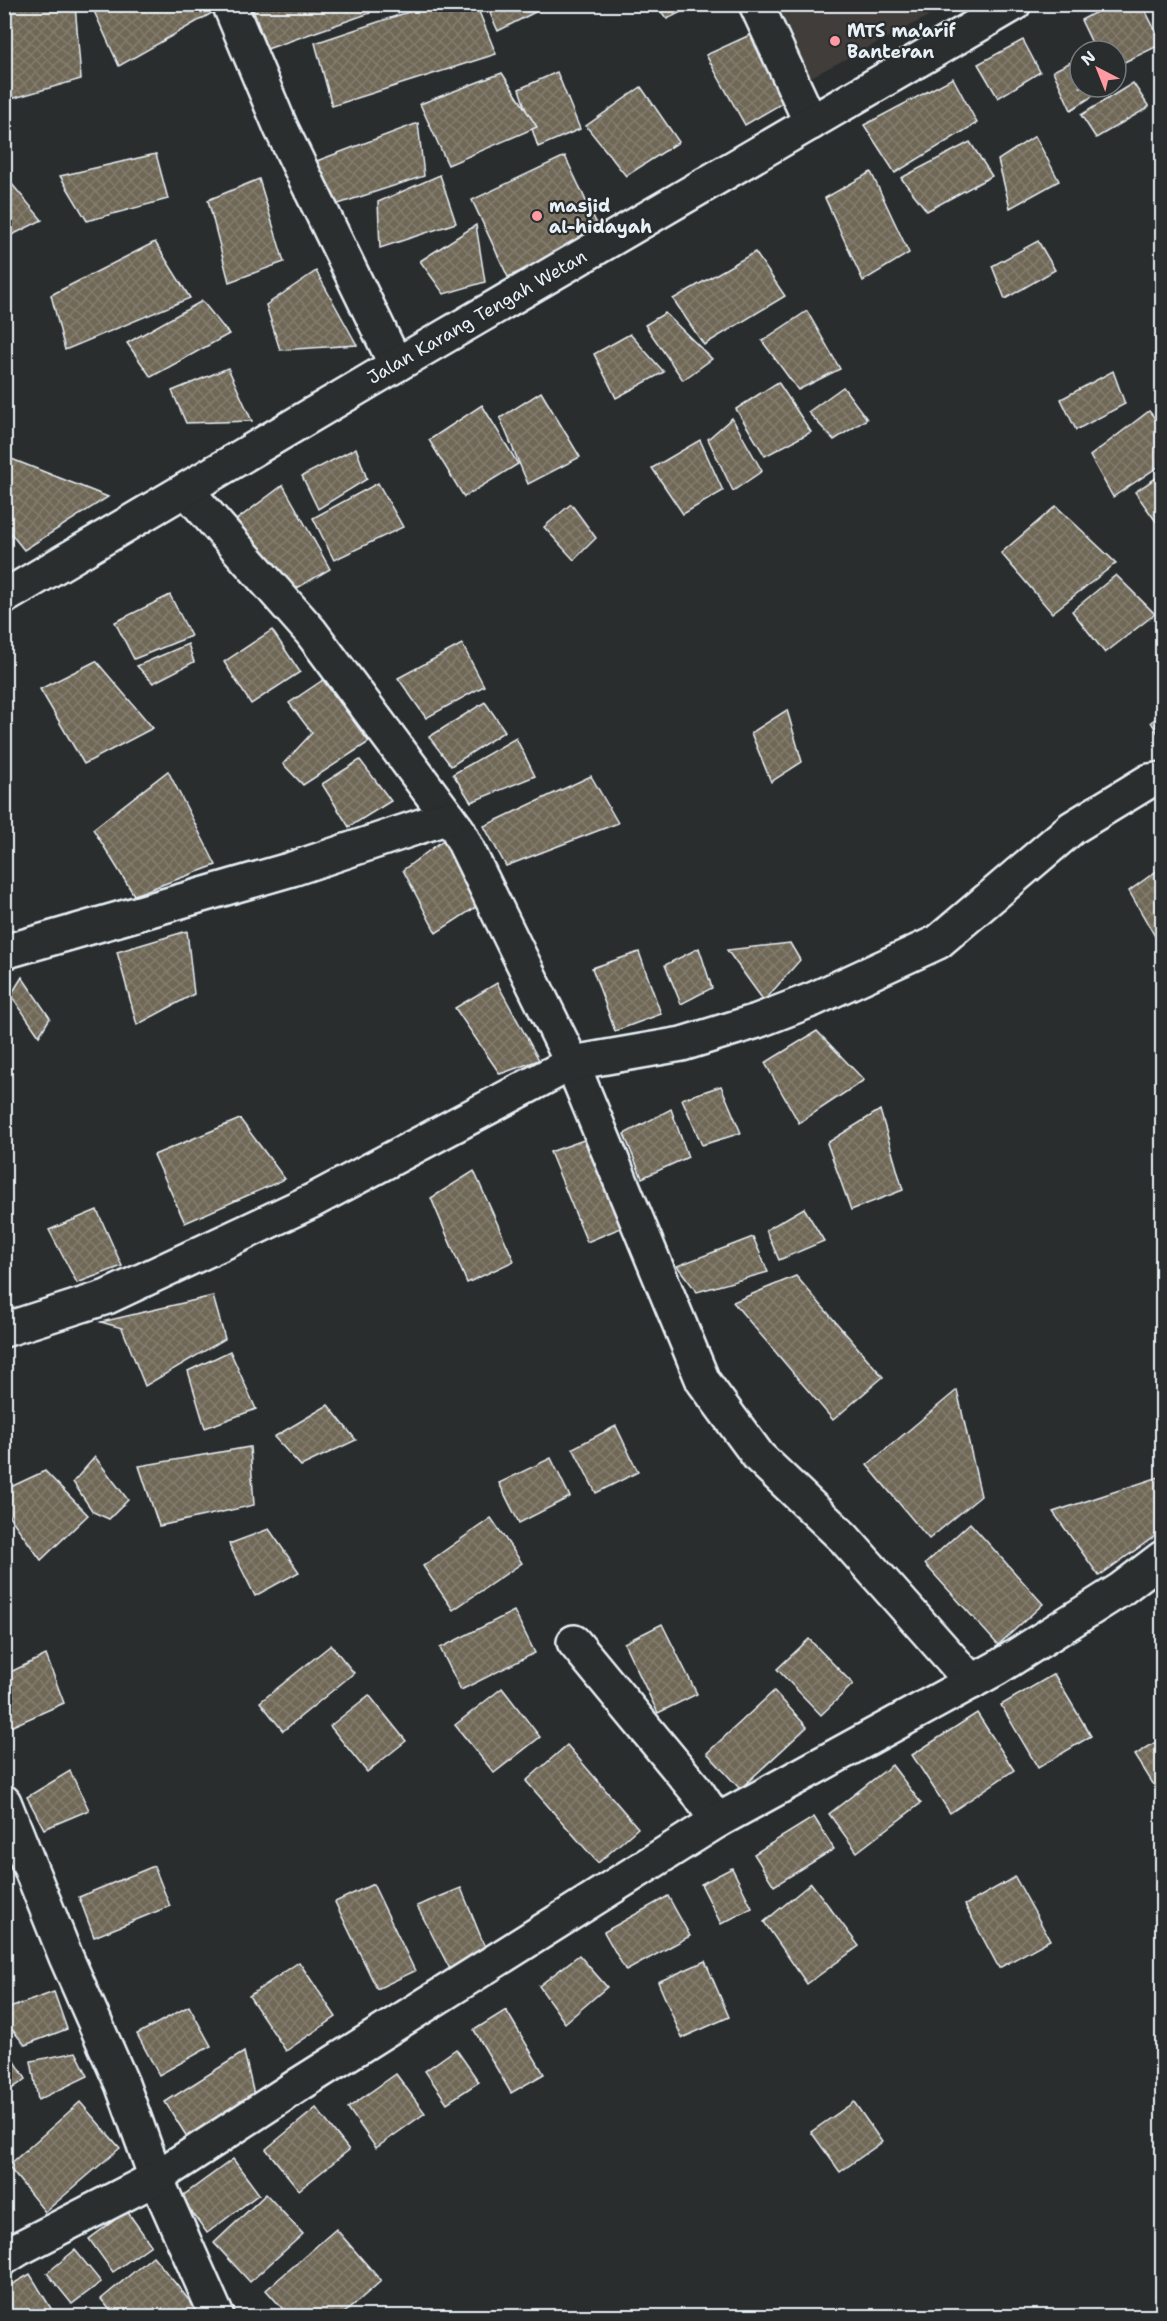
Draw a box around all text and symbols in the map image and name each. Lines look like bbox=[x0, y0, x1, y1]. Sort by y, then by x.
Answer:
place label: MTS ma'arif Banteran bbox=[847, 19, 957, 64]
marker: MTS ma'arif Banteran bbox=[828, 34, 842, 48]
north arrow bbox=[1068, 39, 1128, 99]
text: N bbox=[1077, 46, 1100, 70]
place label: masjid al-hidayah bbox=[549, 194, 652, 239]
marker: masjid al-hidayah bbox=[530, 209, 544, 223]
street label: Jalan Karang Tengah Wetan bbox=[363, 244, 591, 390]

